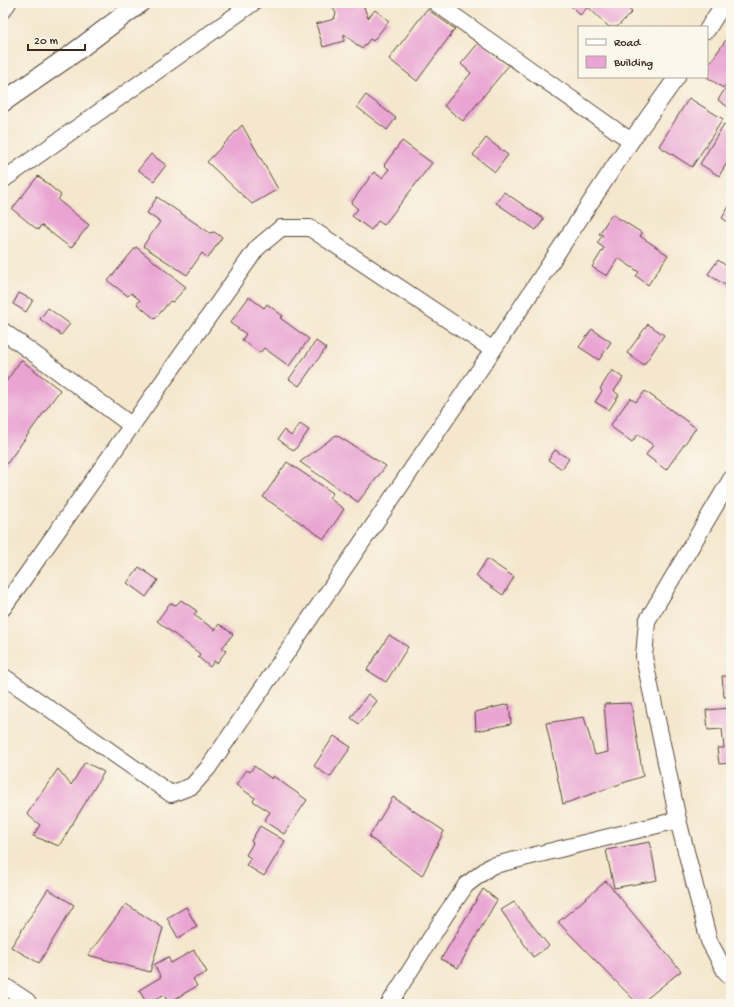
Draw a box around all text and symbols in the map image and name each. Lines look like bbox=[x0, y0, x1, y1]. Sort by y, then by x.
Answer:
scale bar bbox=[28, 26, 85, 52]
legend bbox=[578, 26, 708, 78]
text: 20 m bbox=[34, 35, 59, 49]
text: Road bbox=[614, 37, 641, 51]
text: Building bbox=[613, 57, 653, 71]

